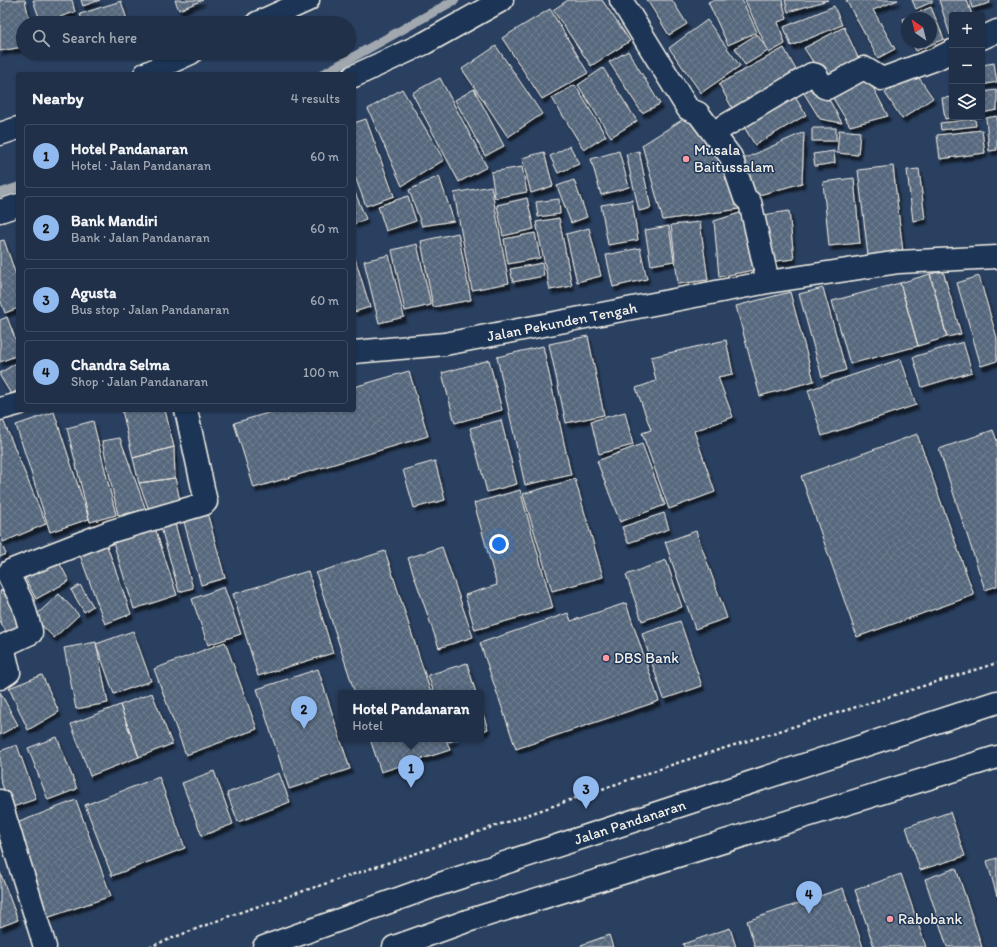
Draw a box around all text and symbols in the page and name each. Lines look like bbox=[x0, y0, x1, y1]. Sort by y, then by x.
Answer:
north arrow bbox=[901, 12, 937, 48]
map controls bbox=[949, 12, 985, 120]
button: + bbox=[949, 12, 985, 48]
search box bbox=[16, 16, 356, 60]
icon: search bbox=[30, 27, 52, 49]
text: Search here bbox=[62, 29, 137, 47]
button: − bbox=[949, 48, 985, 84]
button: layers bbox=[949, 84, 985, 120]
text: Nearby bbox=[32, 88, 84, 108]
text: 4 results bbox=[291, 91, 340, 106]
text: Hotel Pandanaran bbox=[71, 140, 188, 158]
place label: Musala Baitussalam bbox=[694, 141, 774, 176]
text: 1 bbox=[43, 149, 49, 164]
text: 60 m bbox=[310, 149, 339, 164]
marker: Musala Baitussalam bbox=[681, 154, 691, 164]
text: Hotel · Jalan Pandanaran bbox=[71, 158, 211, 173]
text: Bank Mandiri bbox=[71, 212, 158, 230]
text: 2 bbox=[43, 221, 49, 236]
text: 60 m bbox=[310, 221, 339, 236]
text: Bank · Jalan Pandanaran bbox=[71, 230, 210, 245]
text: Agusta bbox=[71, 284, 116, 302]
text: 3 bbox=[42, 293, 50, 308]
text: 60 m bbox=[310, 293, 339, 308]
street label: Jalan Pekunden Tengah bbox=[485, 299, 639, 345]
text: Bus stop · Jalan Pandanaran bbox=[71, 302, 229, 317]
text: Chandra Selma bbox=[71, 356, 170, 374]
text: 4 bbox=[42, 365, 50, 380]
text: 100 m bbox=[303, 365, 339, 380]
text: Shop · Jalan Pandanaran bbox=[71, 374, 208, 389]
your location bbox=[489, 534, 509, 554]
place label: DBS Bank bbox=[614, 649, 679, 667]
marker: DBS Bank bbox=[601, 653, 611, 663]
popup bbox=[338, 690, 484, 742]
pin: 2 bbox=[291, 696, 317, 729]
text: Hotel Pandanaran bbox=[353, 700, 469, 718]
text: Hotel bbox=[353, 718, 383, 733]
pin: 1 bbox=[398, 755, 424, 788]
pin: 3 bbox=[573, 776, 599, 809]
street label: Jalan Pandanaran bbox=[572, 795, 689, 849]
pin: 4 bbox=[796, 881, 822, 914]
place label: Rabobank bbox=[898, 910, 962, 928]
marker: Rabobank bbox=[885, 914, 895, 924]

